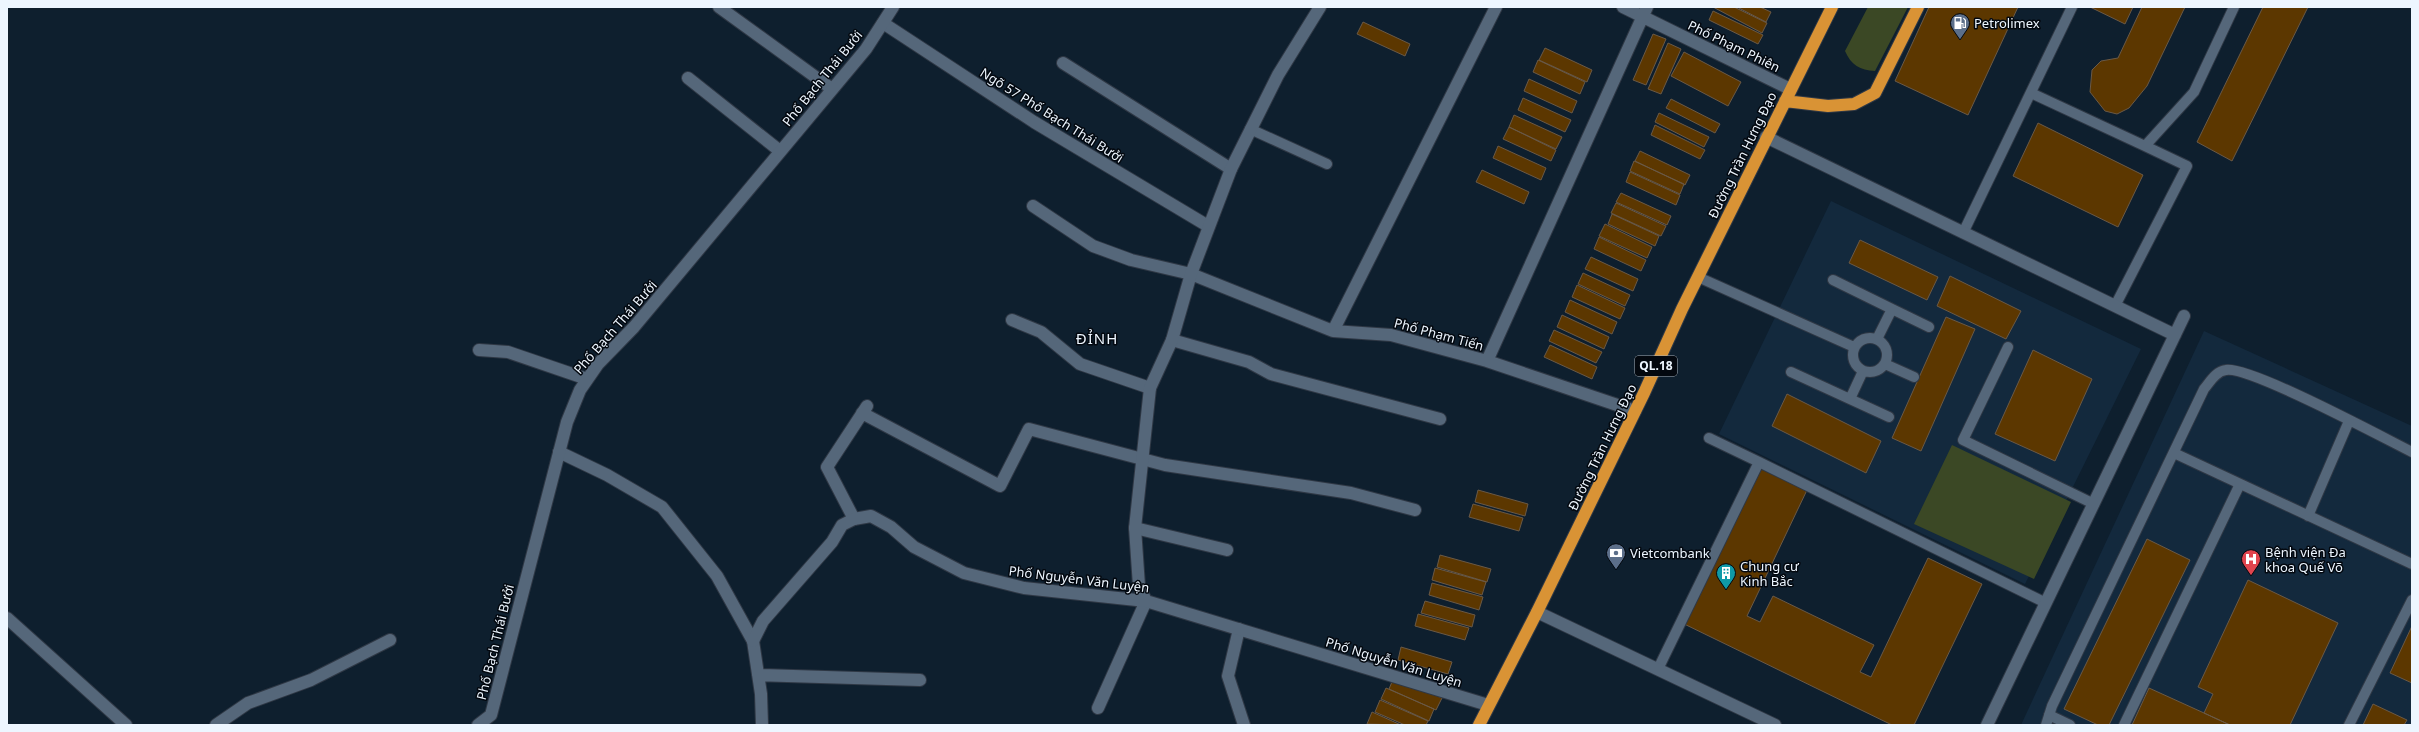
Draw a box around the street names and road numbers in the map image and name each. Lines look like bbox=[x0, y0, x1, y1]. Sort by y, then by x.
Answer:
street label: Phố Phạm Phiên bbox=[1685, 16, 1783, 76]
street label: Phố Bạch Thái Bưởi bbox=[778, 26, 866, 130]
street label: Ngõ 57 Phố Bạch Thái Bưởi bbox=[977, 63, 1127, 167]
street label: Đường Trần Hưng Đạo bbox=[1704, 89, 1781, 221]
street label: Phố Bạch Thái Bưởi bbox=[569, 276, 661, 378]
street label: Phố Phạm Tiến bbox=[1392, 313, 1486, 355]
road number: QL.18 bbox=[1635, 356, 1677, 376]
street label: Đường Trần Hưng Đạo bbox=[1564, 381, 1641, 513]
street label: Phố Nguyễn Văn Luyện bbox=[1008, 561, 1150, 597]
street label: Phố Bạch Thái Bưởi bbox=[472, 582, 518, 702]
street label: Phố Nguyễn Văn Luyện bbox=[1324, 633, 1464, 691]

